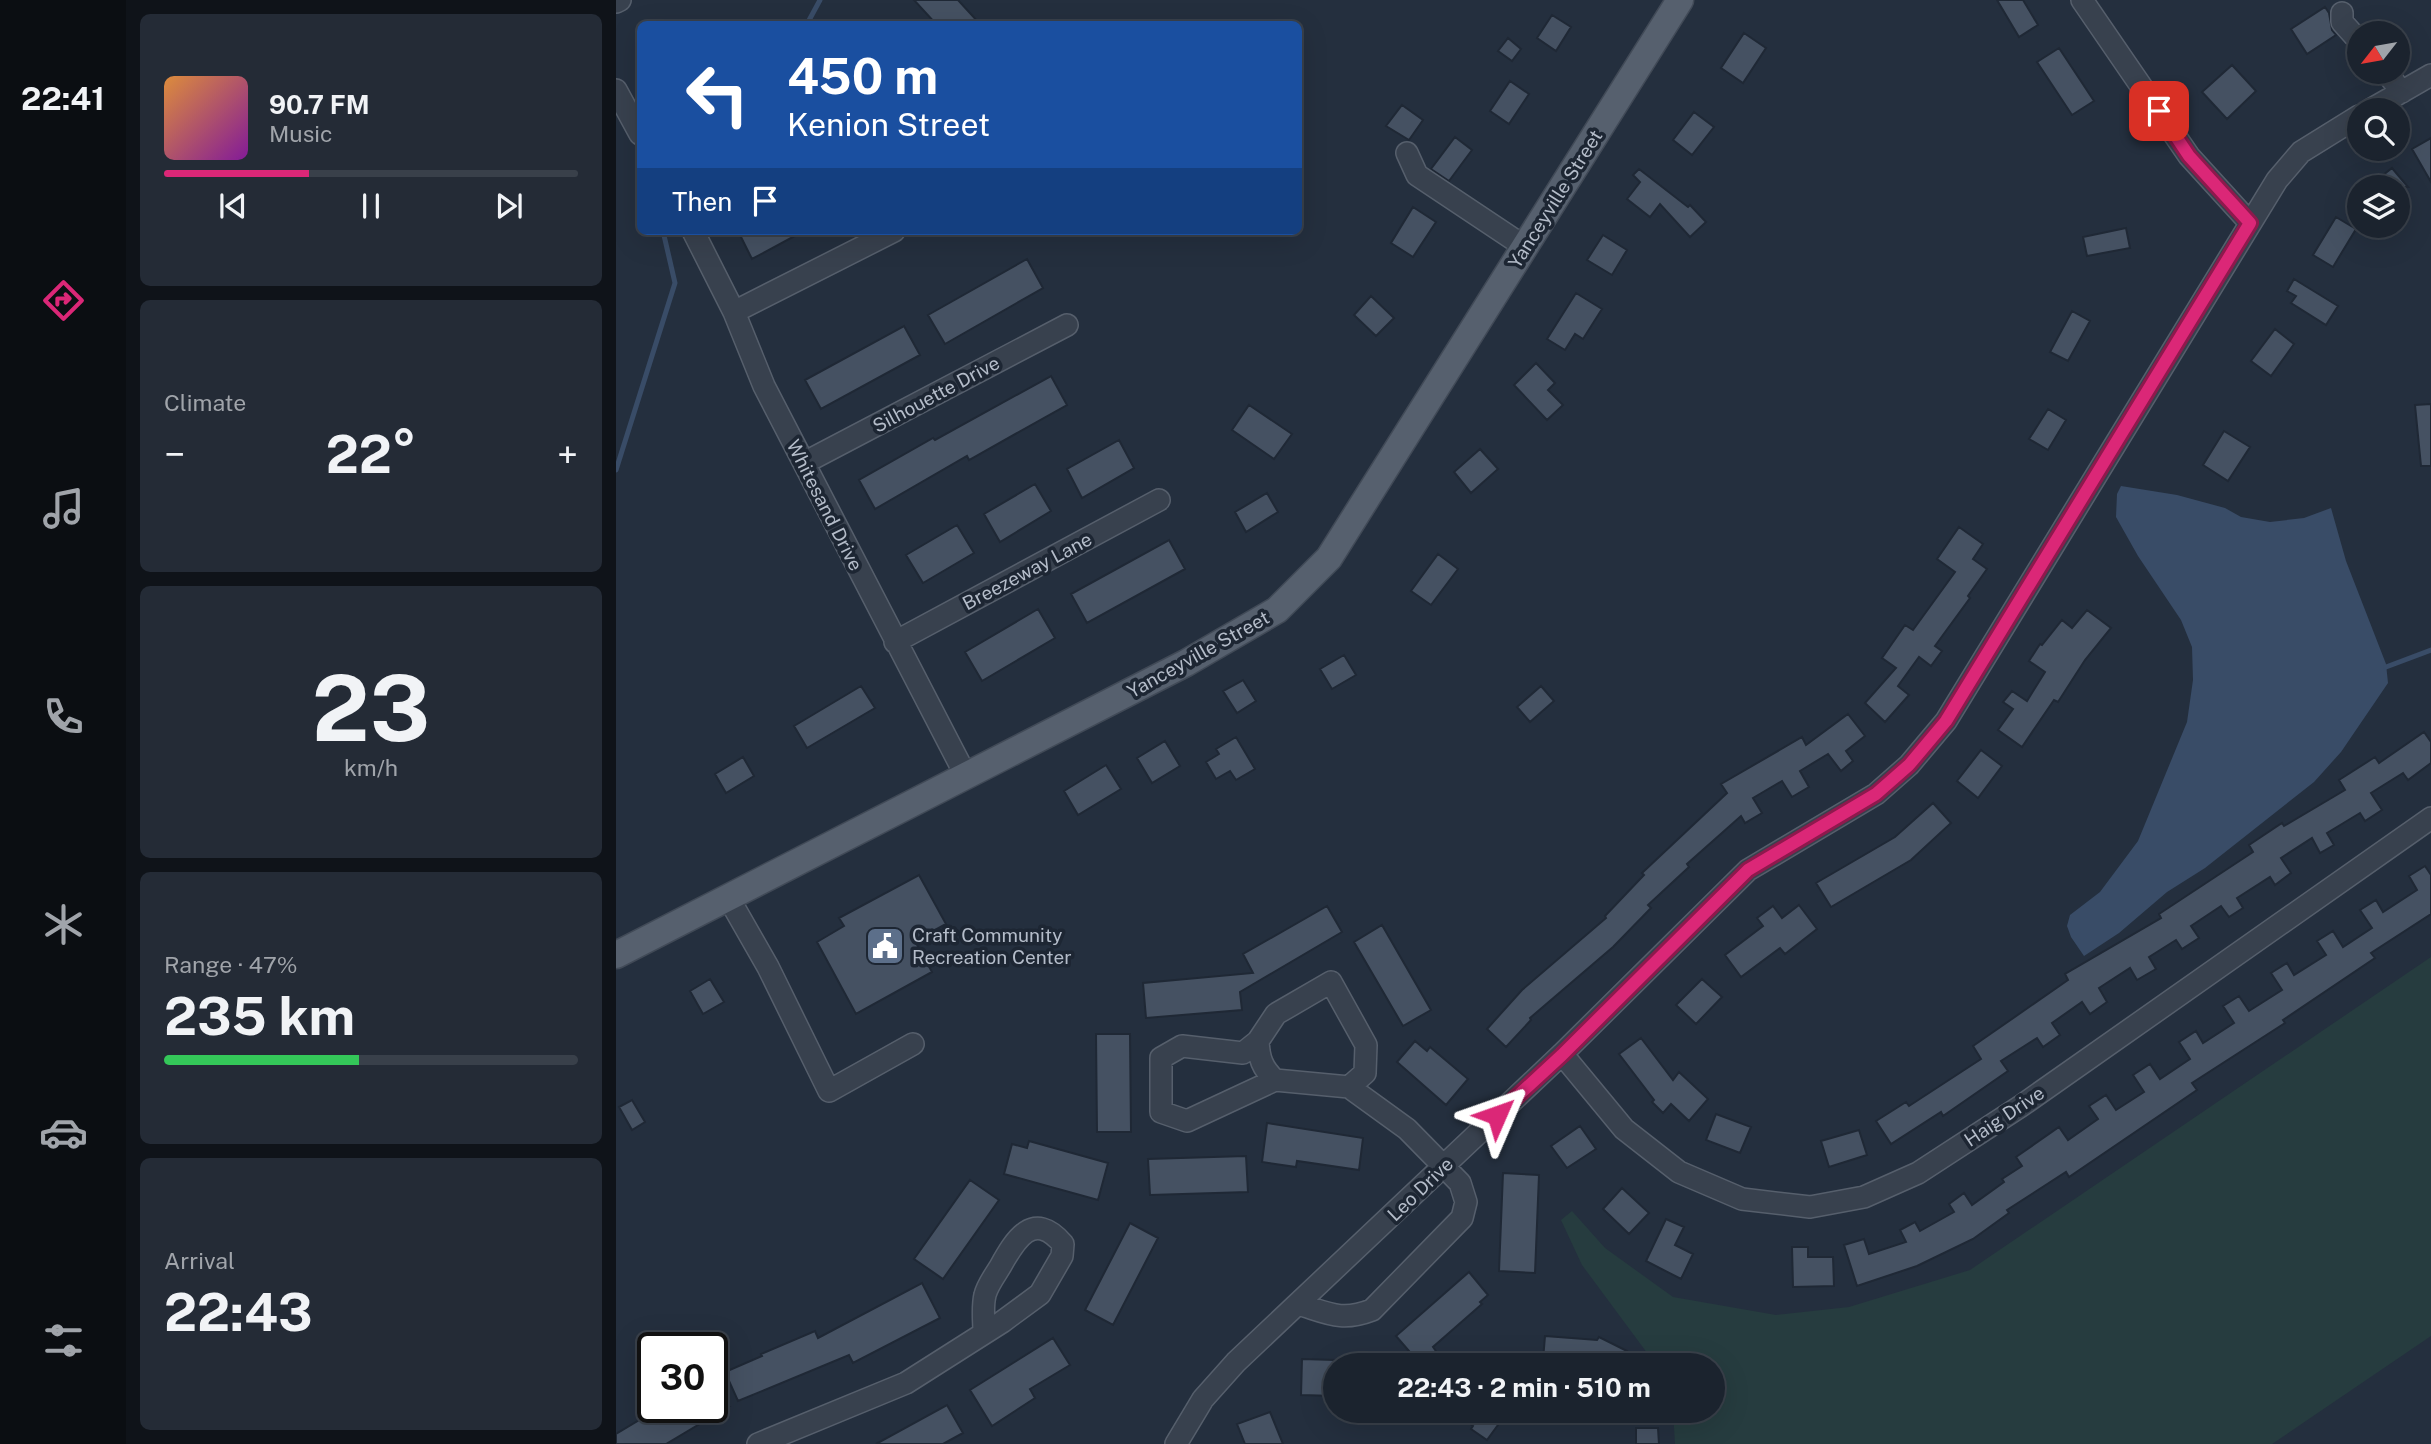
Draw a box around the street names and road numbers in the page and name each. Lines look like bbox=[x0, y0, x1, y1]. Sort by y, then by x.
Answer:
street label: Yanceyville Street bbox=[1504, 126, 1606, 272]
street label: Silhouette Drive bbox=[869, 351, 1003, 437]
street label: Whitesand Drive bbox=[782, 436, 868, 574]
street label: Breezeway Lane bbox=[959, 528, 1095, 614]
street label: Yanceyville Street bbox=[1123, 606, 1273, 702]
street label: Haig Drive bbox=[1960, 1081, 2048, 1151]
street label: Leo Drive bbox=[1383, 1153, 1457, 1225]

